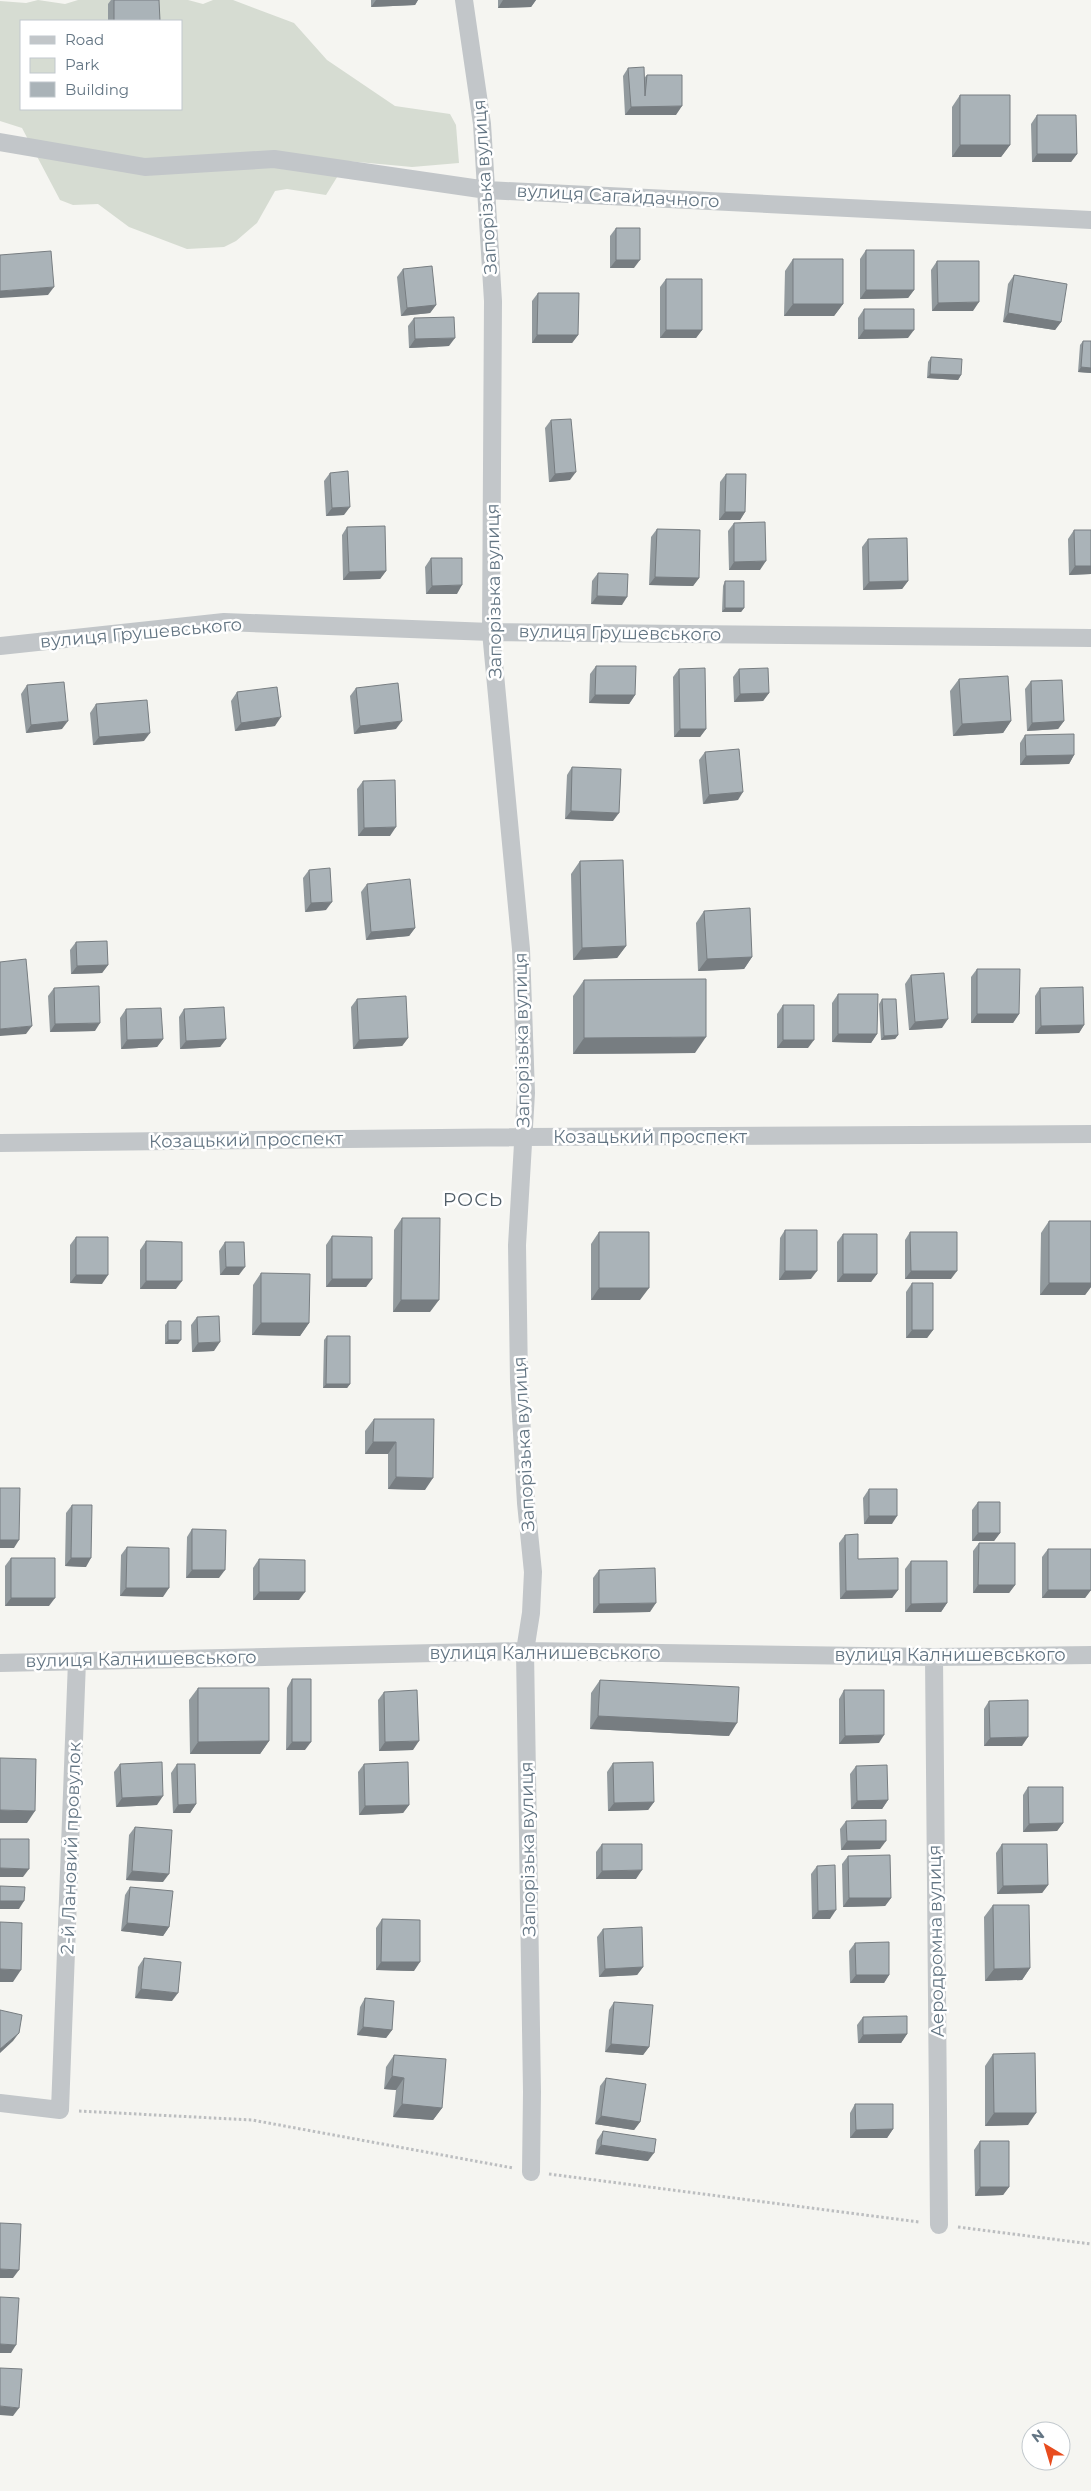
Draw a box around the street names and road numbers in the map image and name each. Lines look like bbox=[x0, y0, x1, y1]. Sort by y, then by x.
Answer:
street label: Запорізька вулиця bbox=[468, 99, 502, 275]
street label: вулиця Сагайдачного bbox=[516, 180, 720, 212]
street label: Запорізька вулиця bbox=[481, 503, 507, 679]
street label: вулиця Грушевського bbox=[39, 613, 243, 653]
street label: вулиця Грушевського bbox=[518, 620, 722, 646]
street label: Запорізька вулиця bbox=[509, 952, 535, 1128]
street label: Козацький проспект bbox=[553, 1126, 748, 1148]
street label: Козацький проспект bbox=[149, 1127, 344, 1153]
street label: Запорізька вулиця bbox=[508, 1356, 540, 1532]
street label: вулиця Калнишевського bbox=[429, 1642, 661, 1664]
street label: вулиця Калнишевського bbox=[834, 1644, 1066, 1666]
street label: вулиця Калнишевського bbox=[25, 1646, 257, 1672]
street label: 2-й Лановий провулок bbox=[56, 1741, 86, 1955]
street label: Запорізька вулиця bbox=[515, 1761, 541, 1937]
street label: Аеродромна вулиця bbox=[923, 1844, 949, 2038]

